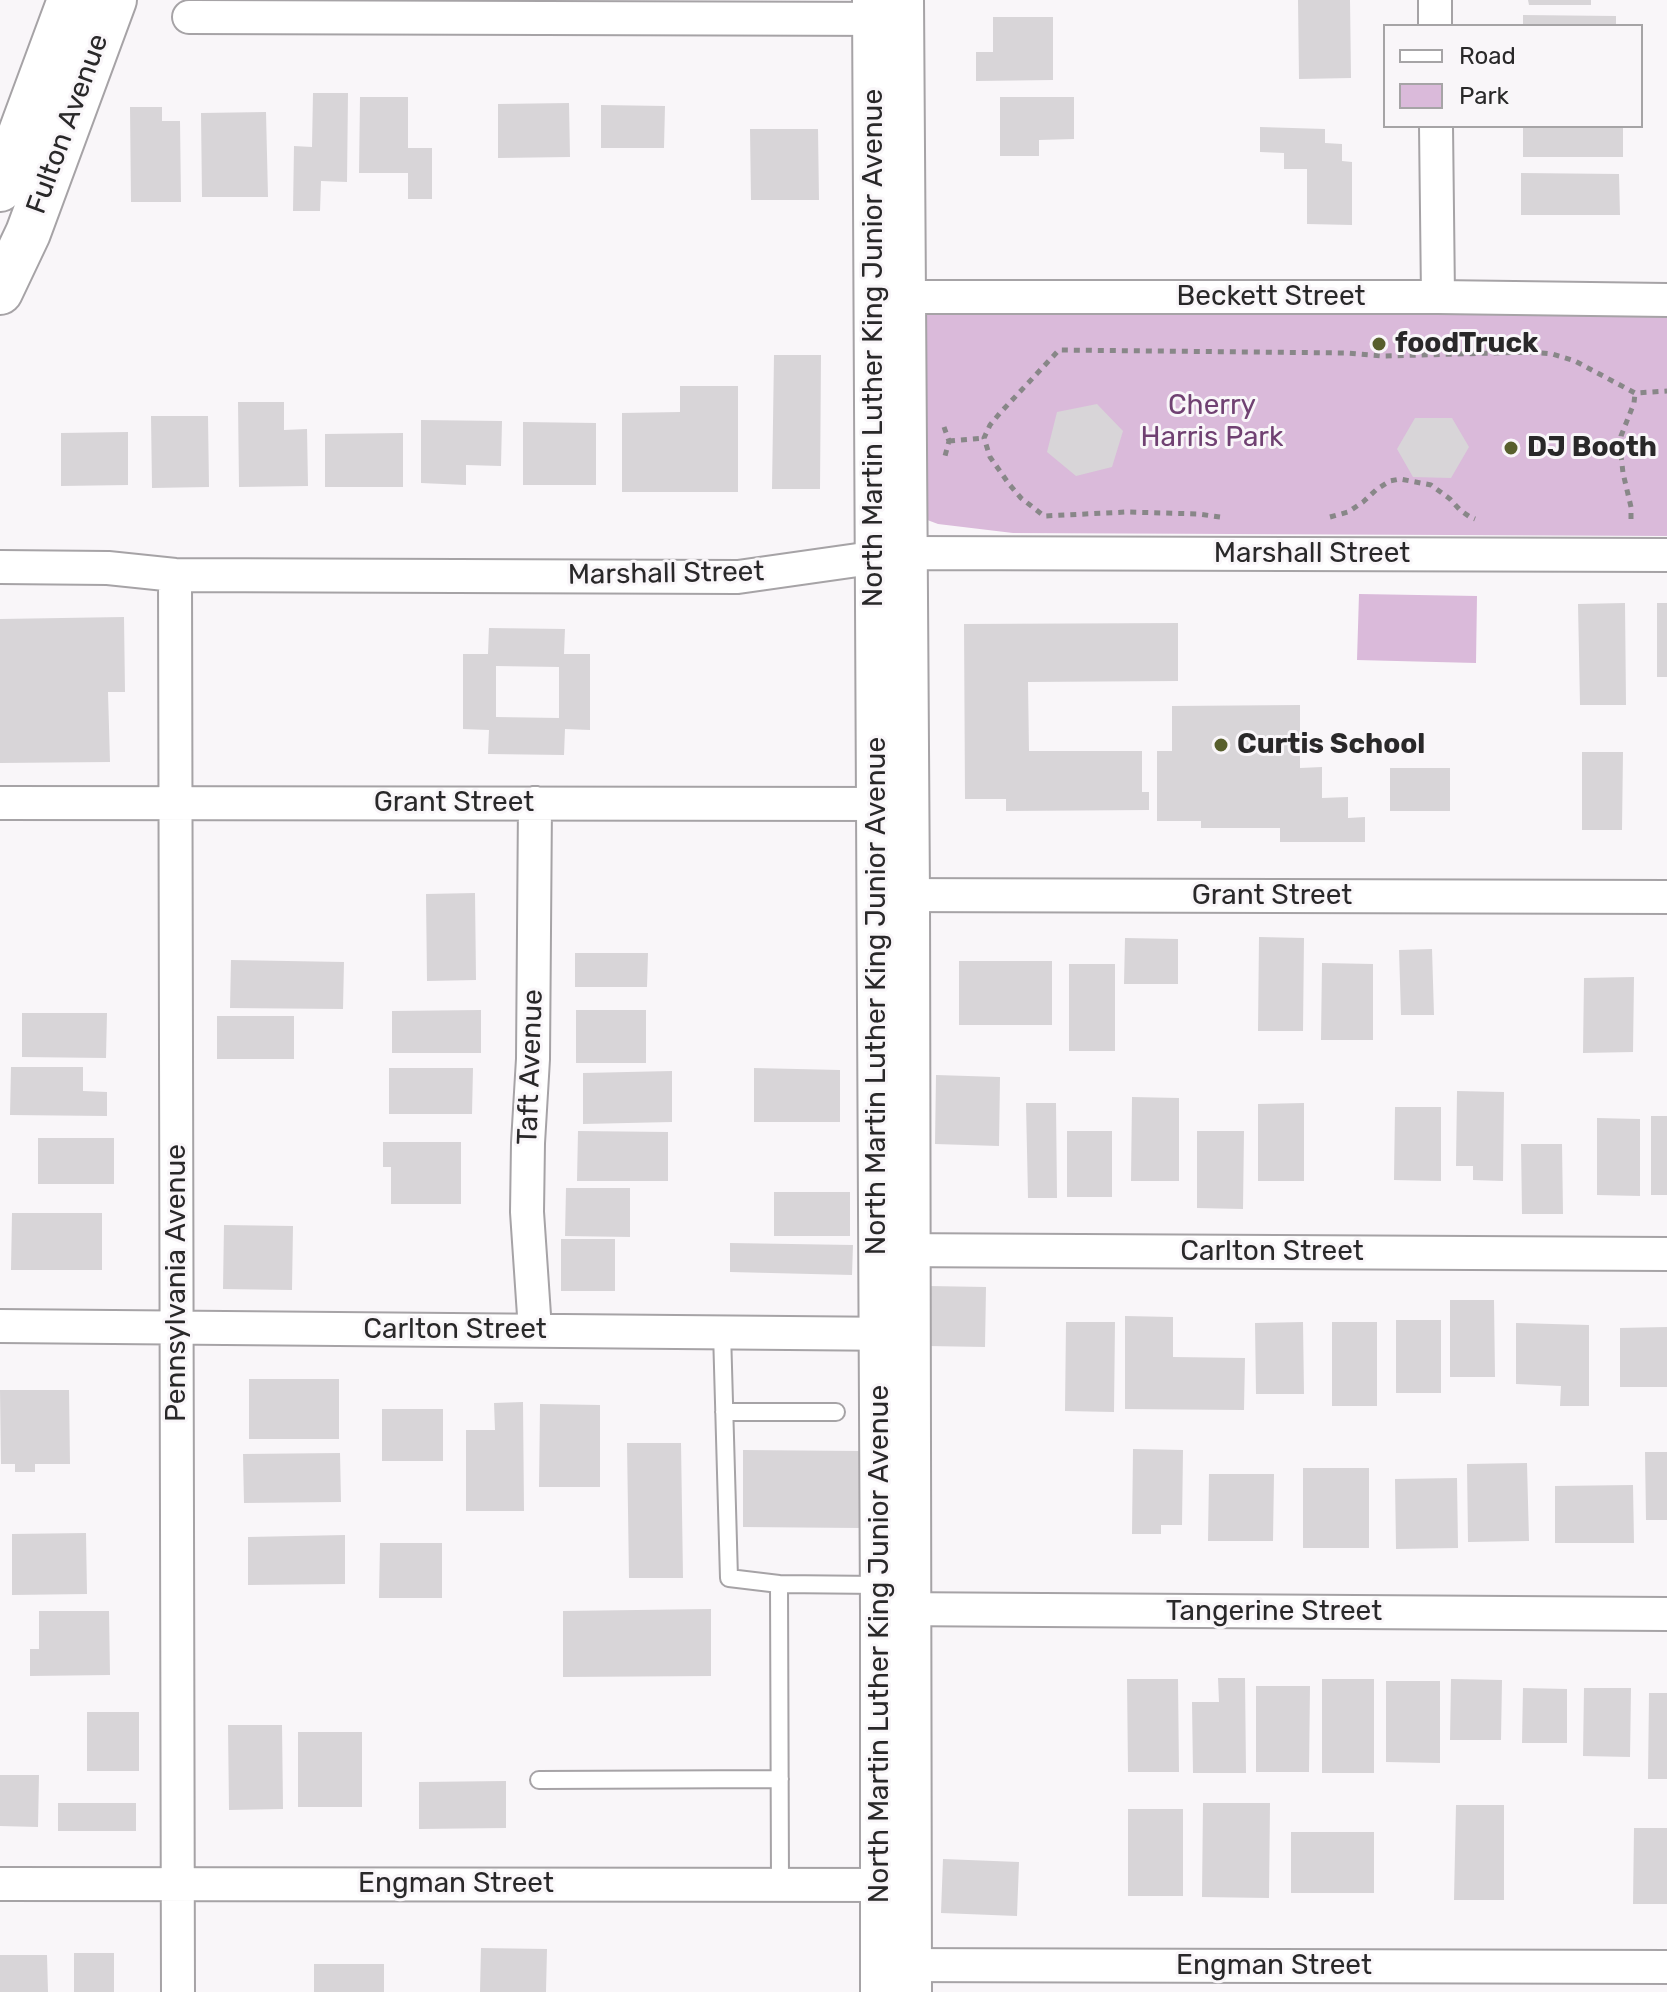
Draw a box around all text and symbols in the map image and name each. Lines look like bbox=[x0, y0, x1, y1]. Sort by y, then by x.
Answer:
legend bbox=[1383, 24, 1643, 128]
street label: Fulton Avenue bbox=[20, 30, 116, 218]
text: Road bbox=[1459, 42, 1516, 70]
text: Park bbox=[1459, 82, 1509, 110]
street label: North Martin Luther King Junior Avenue bbox=[857, 89, 891, 607]
street label: Beckett Street bbox=[1177, 280, 1365, 314]
place label: foodTruck bbox=[1395, 327, 1538, 361]
marker: foodTruck bbox=[1370, 335, 1388, 353]
park label: Cherry Harris Park bbox=[1141, 389, 1283, 455]
place label: DJ Booth bbox=[1527, 431, 1657, 465]
marker: DJ Booth bbox=[1502, 439, 1520, 457]
street label: Marshall Street bbox=[1214, 537, 1410, 571]
street label: Marshall Street bbox=[567, 555, 765, 593]
place label: Curtis School bbox=[1237, 728, 1425, 762]
marker: Curtis School bbox=[1212, 736, 1230, 754]
street label: North Martin Luther King Junior Avenue bbox=[860, 737, 894, 1255]
street label: Grant Street bbox=[374, 786, 534, 820]
street label: Grant Street bbox=[1192, 879, 1352, 913]
street label: Taft Avenue bbox=[511, 989, 551, 1145]
street label: Pennsylvania Avenue bbox=[160, 1144, 194, 1422]
street label: Carlton Street bbox=[1180, 1235, 1364, 1269]
street label: Carlton Street bbox=[363, 1313, 547, 1347]
street label: North Martin Luther King Junior Avenue bbox=[863, 1385, 897, 1903]
street label: Tangerine Street bbox=[1166, 1595, 1382, 1629]
street label: Engman Street bbox=[358, 1867, 554, 1901]
street label: Engman Street bbox=[1176, 1949, 1372, 1983]

